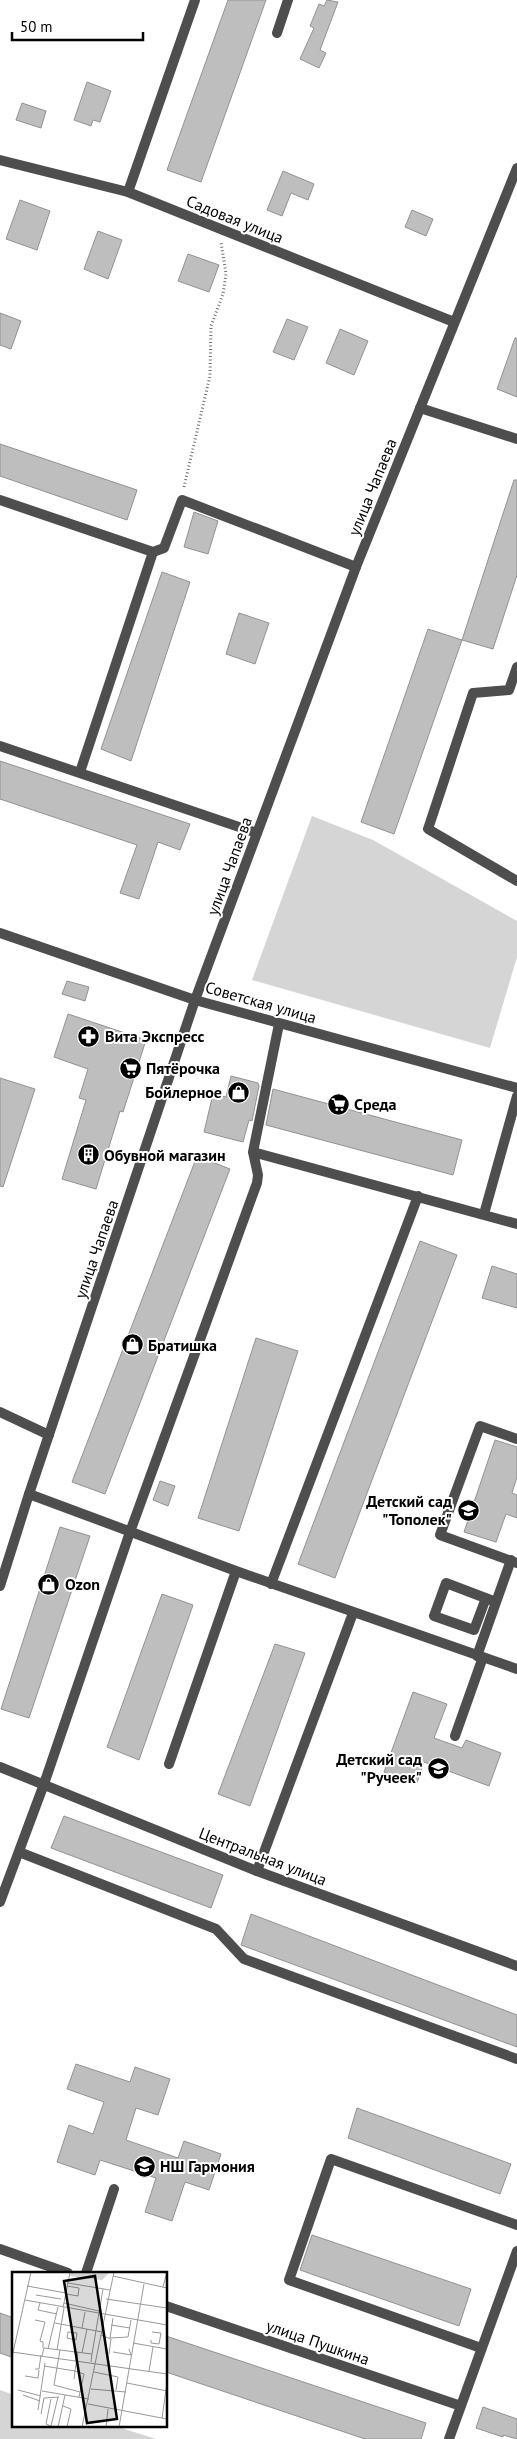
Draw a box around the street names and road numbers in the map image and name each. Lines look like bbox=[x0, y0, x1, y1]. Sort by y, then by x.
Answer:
street label: Садовая улица bbox=[184, 190, 286, 248]
street label: улица Чапаева bbox=[343, 435, 401, 539]
street label: улица Чапаева bbox=[202, 814, 256, 918]
street label: Советская улица bbox=[203, 977, 319, 1027]
street label: улица Чапаева bbox=[70, 1197, 122, 1301]
street label: Центральная улица bbox=[196, 1822, 330, 1890]
street label: улица Пушкина bbox=[264, 2315, 372, 2369]

